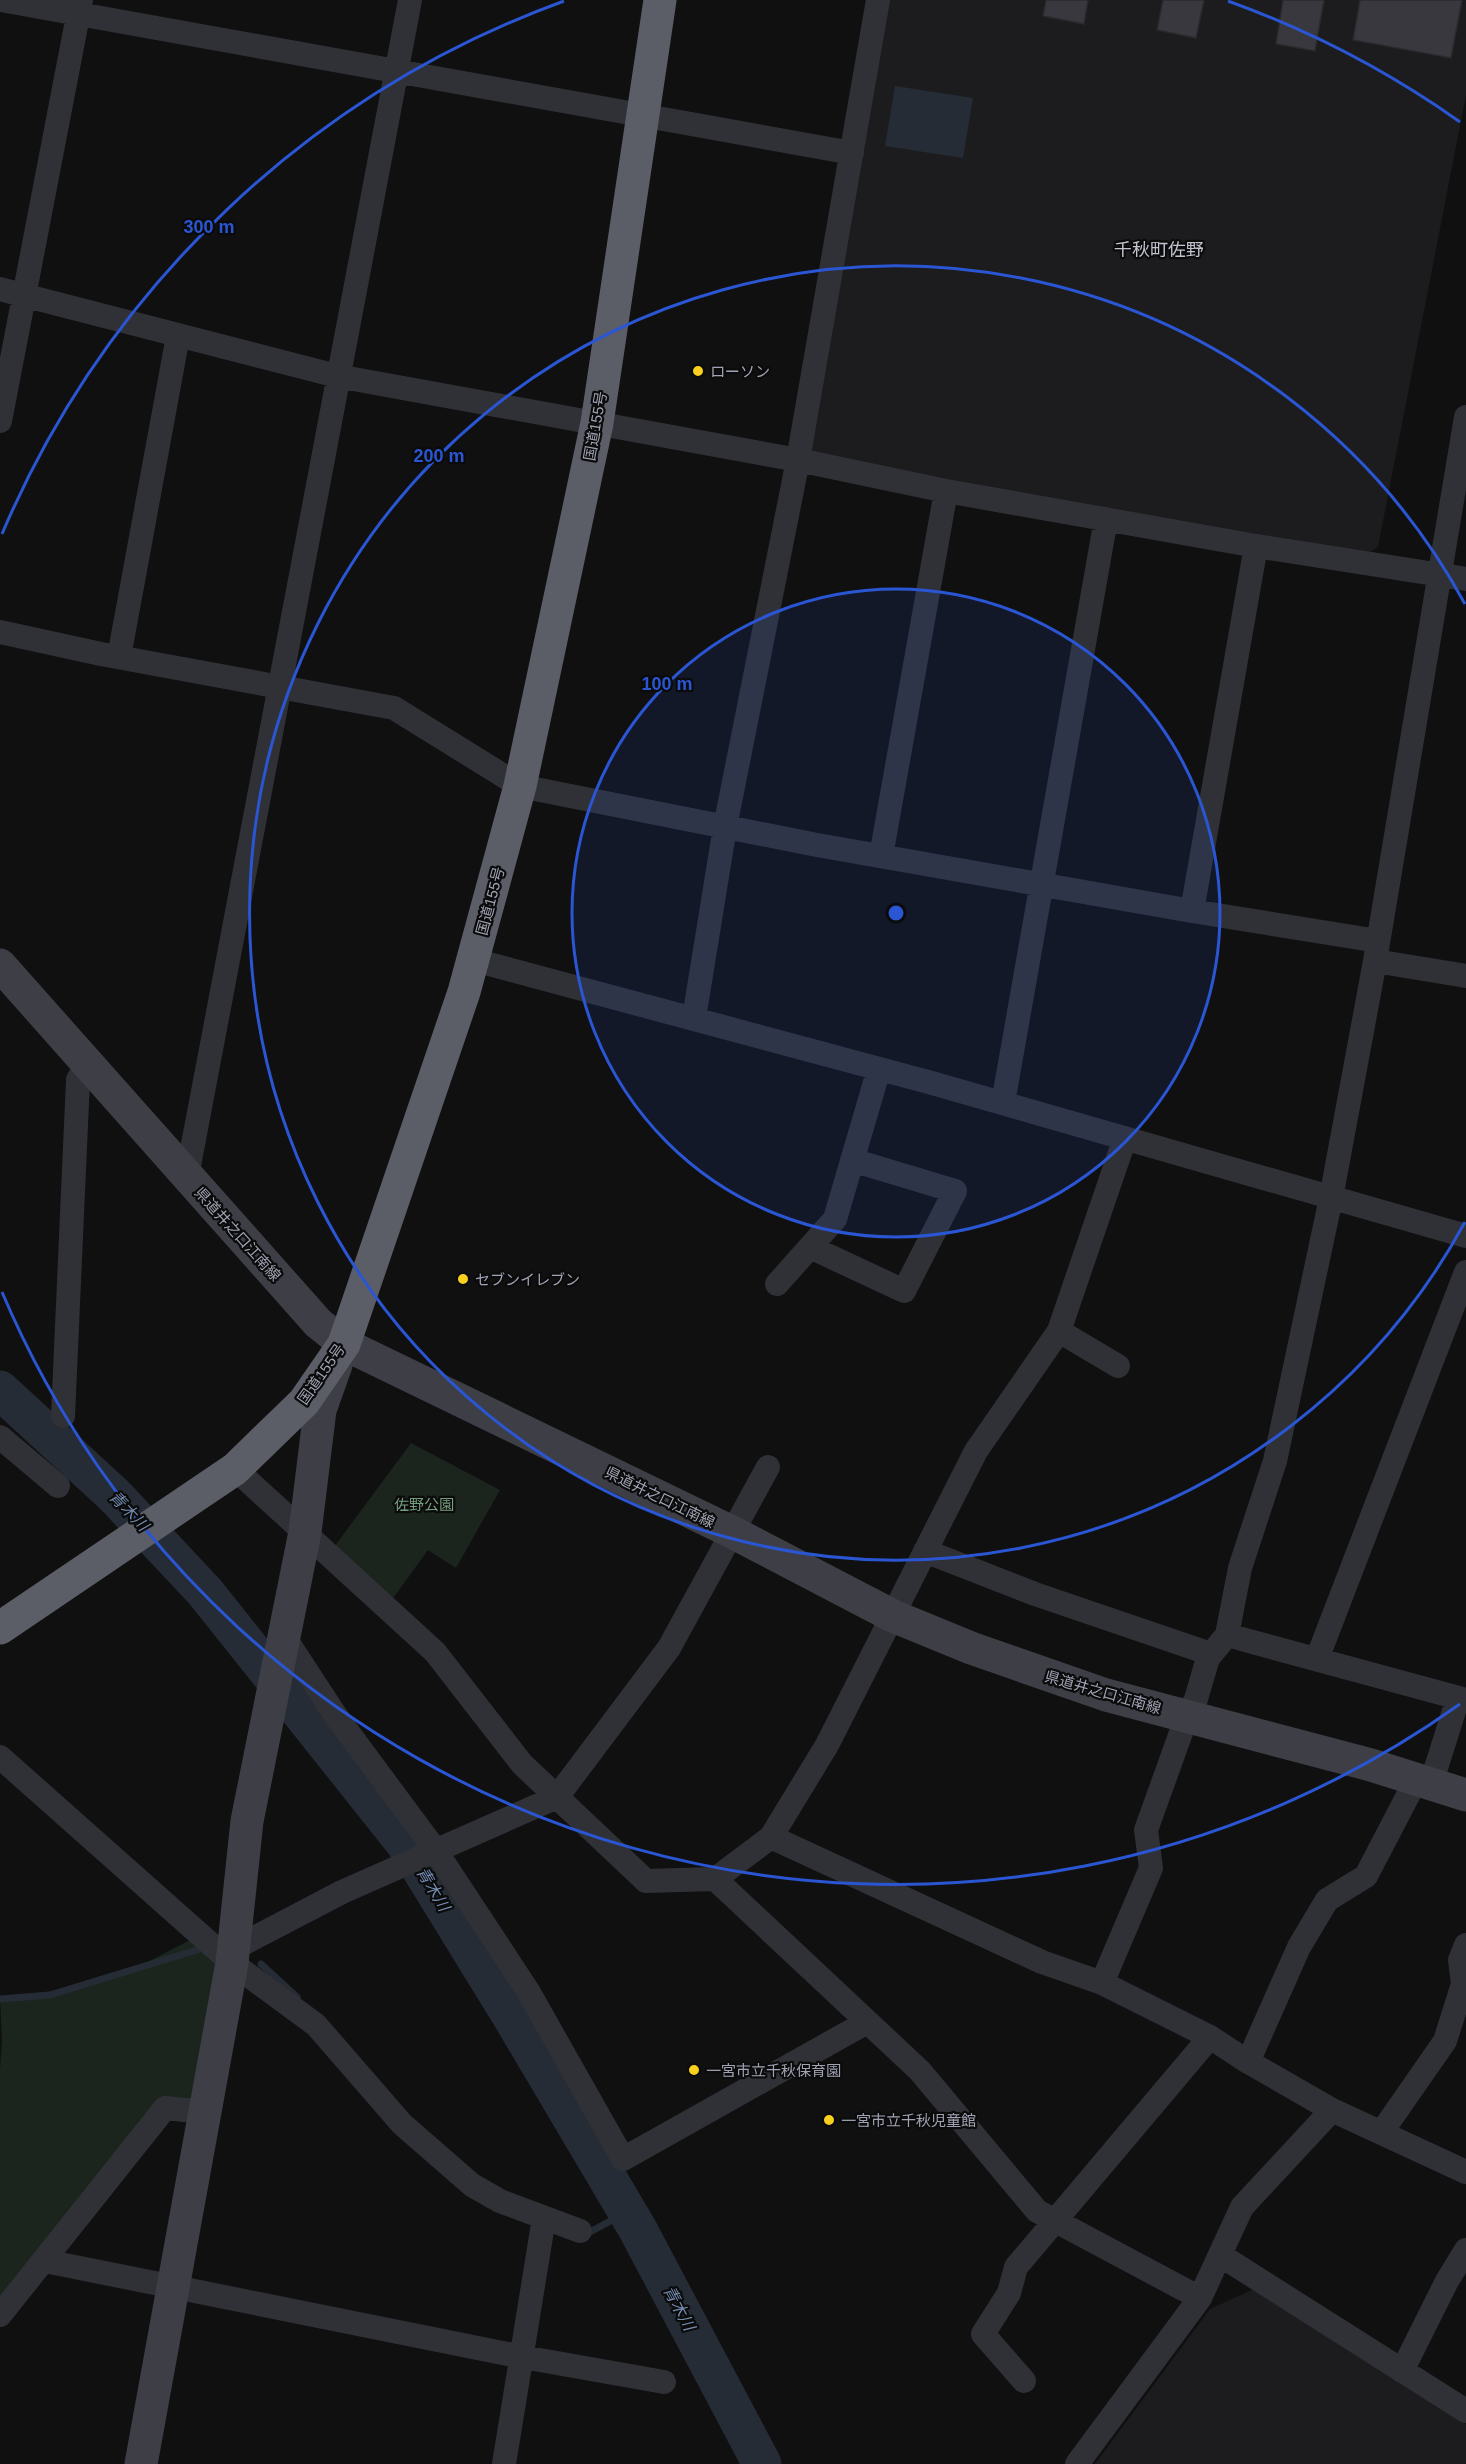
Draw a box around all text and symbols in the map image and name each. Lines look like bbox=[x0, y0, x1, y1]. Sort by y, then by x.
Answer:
text: 300 m bbox=[183, 217, 235, 237]
district label: 千秋町佐野 bbox=[1114, 240, 1204, 260]
place label: ローソン bbox=[710, 363, 770, 380]
marker: ローソン bbox=[691, 364, 705, 378]
street label: 国道155号 bbox=[581, 390, 609, 462]
text: 200 m bbox=[413, 446, 465, 466]
text: 100 m bbox=[641, 674, 693, 694]
street label: 国道155号 bbox=[473, 865, 507, 937]
centre of rings bbox=[886, 903, 906, 923]
street label: 県道井之口江南線 bbox=[192, 1184, 284, 1284]
place label: セブンイレブン bbox=[475, 1271, 580, 1288]
marker: セブンイレブン bbox=[456, 1272, 470, 1286]
street label: 国道155号 bbox=[294, 1340, 348, 1408]
street label: 県道井之口江南線 bbox=[602, 1463, 718, 1531]
water label: 青木川 bbox=[106, 1488, 153, 1536]
park label: 佐野公園 bbox=[394, 1496, 454, 1513]
street label: 県道井之口江南線 bbox=[1043, 1667, 1163, 1717]
water label: 青木川 bbox=[413, 1864, 454, 1916]
place label: 一宮市立千秋保育園 bbox=[706, 2062, 841, 2079]
marker: 一宮市立千秋保育園 bbox=[687, 2063, 701, 2077]
place label: 一宮市立千秋児童館 bbox=[841, 2112, 976, 2129]
marker: 一宮市立千秋児童館 bbox=[822, 2113, 836, 2127]
water label: 青木川 bbox=[660, 2283, 699, 2335]

